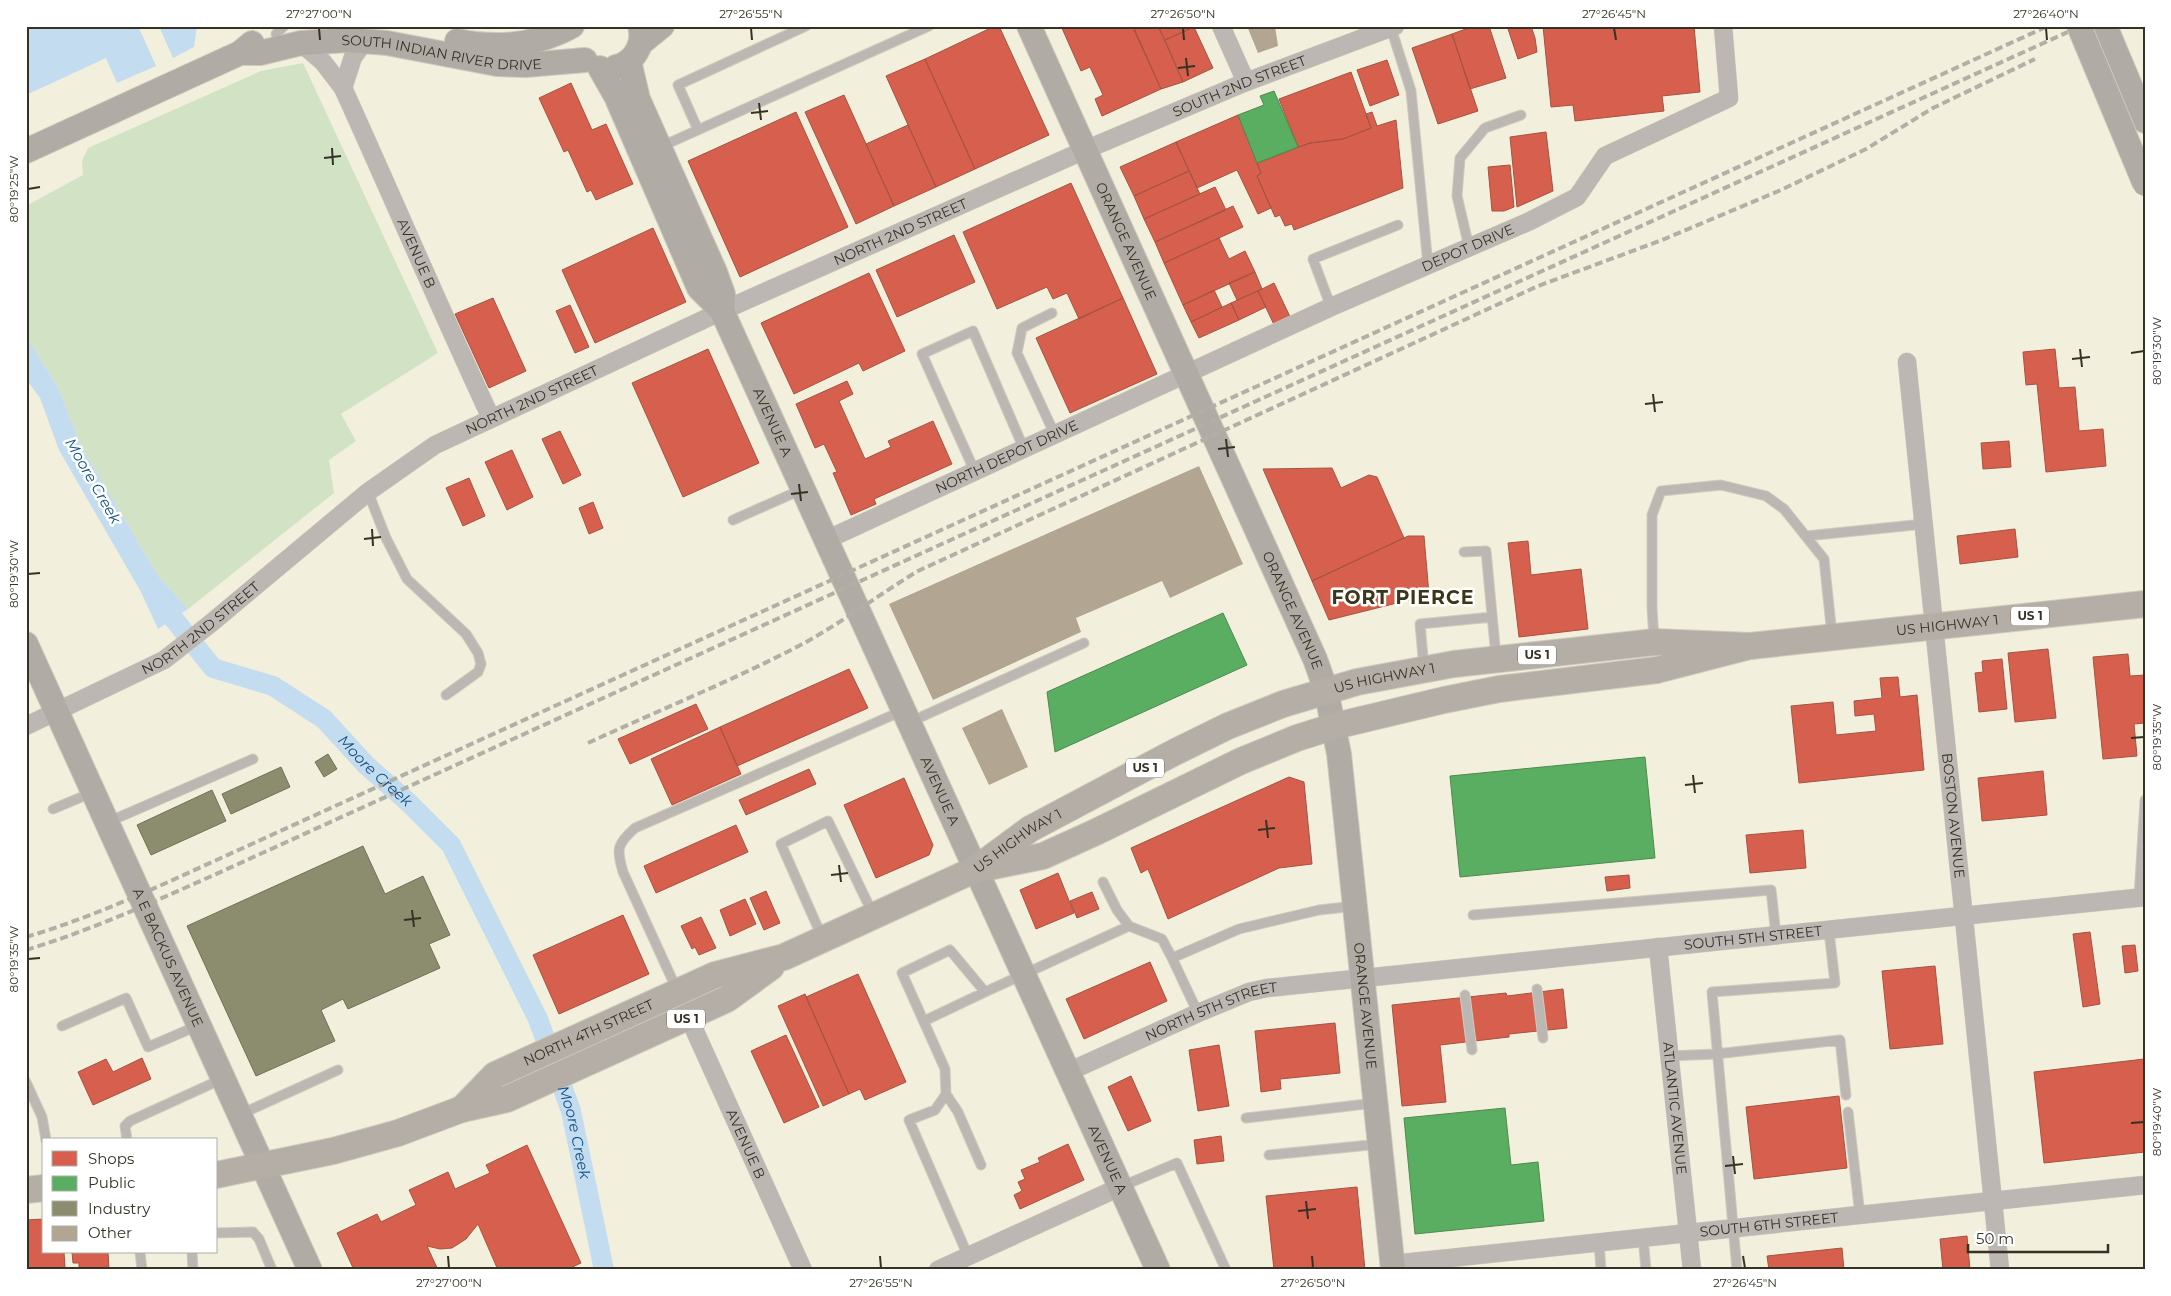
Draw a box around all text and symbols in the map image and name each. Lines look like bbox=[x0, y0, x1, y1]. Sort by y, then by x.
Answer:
text: 27°27'00"N bbox=[286, 6, 352, 21]
text: 27°26'55"N bbox=[719, 6, 783, 21]
text: 27°26'50"N bbox=[1151, 6, 1215, 21]
text: 27°26'45"N bbox=[1582, 6, 1646, 21]
text: 27°26'40"N bbox=[2013, 6, 2079, 21]
street label: SOUTH INDIAN RIVER DRIVE bbox=[341, 31, 543, 74]
street label: SOUTH 2ND STREET bbox=[1170, 51, 1309, 121]
text: 80°19'25"W bbox=[6, 155, 21, 223]
street label: ORANGE AVENUE bbox=[1092, 179, 1161, 303]
street label: NORTH 2ND STREET bbox=[831, 194, 970, 269]
street label: AVENUE B bbox=[393, 216, 440, 291]
street label: DEPOT DRIVE bbox=[1419, 220, 1517, 276]
text: 80°19'30"W bbox=[2149, 317, 2164, 385]
street label: NORTH 2ND STREET bbox=[463, 361, 601, 438]
street label: AVENUE A bbox=[749, 385, 796, 460]
street label: NORTH DEPOT DRIVE bbox=[932, 416, 1081, 497]
water label: Moore Creek bbox=[61, 435, 126, 528]
text: 80°19'30"W bbox=[6, 540, 21, 608]
street label: ORANGE AVENUE bbox=[1258, 548, 1327, 672]
street label: NORTH 2ND STREET bbox=[138, 577, 263, 679]
district label: FORT PIERCE bbox=[1331, 586, 1475, 609]
road number: US 1 bbox=[2011, 606, 2049, 626]
street label: US HIGHWAY 1 bbox=[1895, 611, 2000, 639]
road number: US 1 bbox=[1518, 646, 1556, 664]
street label: US HIGHWAY 1 bbox=[1331, 659, 1436, 697]
text: 80°19'35"W bbox=[2149, 704, 2164, 770]
water label: Moore Creek bbox=[334, 731, 417, 811]
street label: BOSTON AVENUE bbox=[1938, 752, 1969, 879]
street label: AVENUE A bbox=[917, 753, 964, 829]
road number: US 1 bbox=[1126, 758, 1164, 778]
street label: US HIGHWAY 1 bbox=[970, 805, 1065, 877]
street label: A E BACKUS AVENUE bbox=[129, 885, 207, 1030]
street label: SOUTH 5TH STREET bbox=[1683, 922, 1823, 954]
text: 80°19'35"W bbox=[6, 926, 21, 992]
street label: ORANGE AVENUE bbox=[1350, 941, 1381, 1070]
street label: NORTH 5TH STREET bbox=[1142, 978, 1278, 1045]
street label: NORTH 4TH STREET bbox=[520, 995, 656, 1070]
road number: US 1 bbox=[667, 1010, 705, 1028]
street label: ATLANTIC AVENUE bbox=[1659, 1041, 1691, 1175]
water label: Moore Creek bbox=[554, 1083, 595, 1182]
text: 80°19'40"W bbox=[2149, 1088, 2164, 1156]
street label: AVENUE B bbox=[722, 1106, 769, 1181]
street label: AVENUE A bbox=[1084, 1122, 1132, 1198]
legend bbox=[42, 1138, 218, 1254]
text: Shops bbox=[88, 1149, 134, 1168]
text: Public bbox=[88, 1173, 136, 1192]
text: Industry bbox=[88, 1199, 151, 1218]
street label: SOUTH 6TH STREET bbox=[1699, 1208, 1839, 1241]
scale bar bbox=[1968, 1221, 2108, 1253]
text: Other bbox=[88, 1223, 132, 1242]
text: 50 m bbox=[1976, 1229, 2014, 1248]
text: 27°27'00"N bbox=[416, 1275, 482, 1290]
text: 27°26'55"N bbox=[849, 1275, 913, 1290]
text: 27°26'50"N bbox=[1281, 1275, 1345, 1290]
text: 27°26'45"N bbox=[1713, 1275, 1777, 1290]

